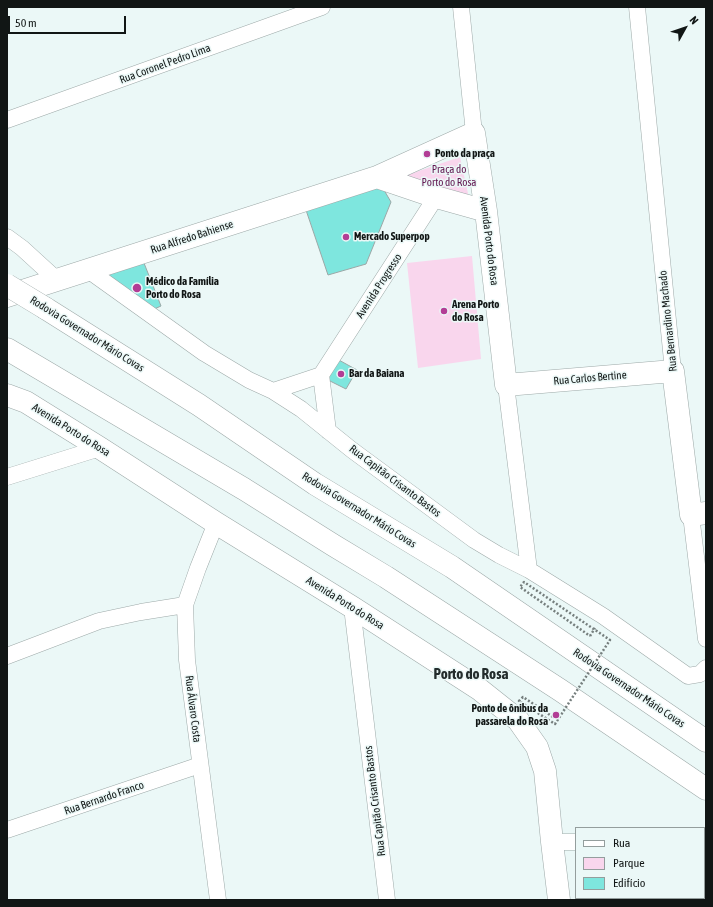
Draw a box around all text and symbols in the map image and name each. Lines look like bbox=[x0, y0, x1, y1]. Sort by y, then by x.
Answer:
scale bar bbox=[10, 8, 128, 34]
north arrow bbox=[665, 8, 705, 48]
text: N bbox=[688, 14, 701, 27]
text: 50 m bbox=[15, 16, 37, 30]
street label: Rua Coronel Pedro Lima bbox=[118, 41, 212, 87]
place label: Ponto da praça bbox=[435, 147, 495, 161]
marker: Ponto da praça bbox=[422, 149, 432, 159]
park label: Praça do Porto do Rosa bbox=[422, 163, 476, 189]
street label: Avenida Porto do Rosa bbox=[477, 196, 501, 286]
street label: Rua Alfredo Bahiense bbox=[149, 217, 235, 257]
place label: Mercado Superpop bbox=[354, 230, 430, 244]
marker: Mercado Superpop bbox=[341, 232, 351, 242]
street label: Avenida Progresso bbox=[353, 251, 405, 321]
street label: Rua Bernardino Machado bbox=[656, 270, 680, 372]
place label: Médico da Família Porto do Rosa bbox=[146, 275, 219, 301]
marker: Médico da Família Porto do Rosa bbox=[131, 282, 143, 294]
street label: Rodovia Governador Mário Covas bbox=[27, 293, 147, 375]
place label: Arena Porto do Rosa bbox=[452, 298, 499, 324]
marker: Arena Porto do Rosa bbox=[439, 306, 449, 316]
place label: Bar da Baiana bbox=[349, 367, 404, 381]
street label: Rua Carlos Bertine bbox=[553, 368, 627, 388]
marker: Bar da Baiana bbox=[336, 369, 346, 379]
street label: Avenida Porto do Rosa bbox=[30, 401, 112, 459]
street label: Rua Capitão Crisanto Bastos bbox=[347, 442, 443, 520]
street label: Rodovia Governador Mário Covas bbox=[299, 469, 419, 551]
street label: Avenida Porto do Rosa bbox=[304, 574, 386, 632]
street label: Rodovia Governador Mário Covas bbox=[571, 646, 687, 730]
district label: Porto do Rosa bbox=[434, 665, 508, 683]
street label: Rua Álvaro Costa bbox=[182, 675, 204, 743]
place label: Ponto de ônibus da passarela do Rosa bbox=[471, 702, 548, 728]
marker: Ponto de ônibus da passarela do Rosa bbox=[551, 710, 561, 720]
street label: Rua Capitão Crisanto Bastos bbox=[362, 745, 388, 857]
street label: Rua Bernardo Franco bbox=[62, 778, 146, 818]
legend bbox=[575, 827, 705, 899]
text: Rua bbox=[613, 836, 630, 850]
text: Parque bbox=[613, 856, 645, 870]
text: Edifício bbox=[613, 876, 645, 890]

